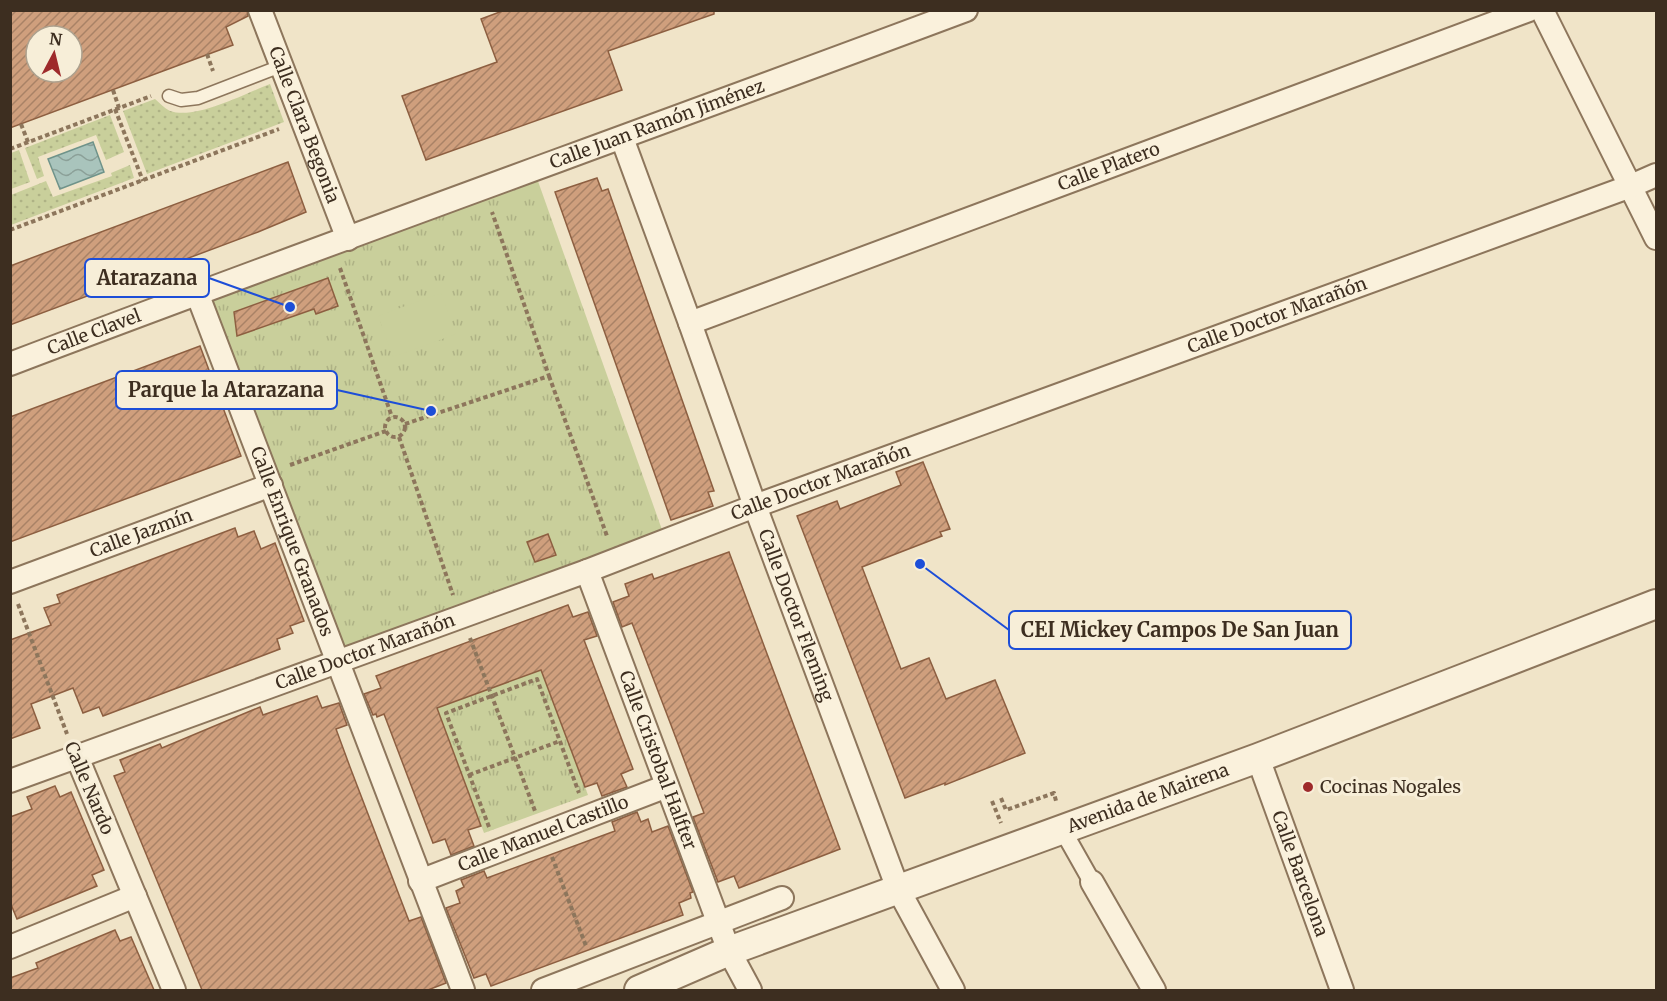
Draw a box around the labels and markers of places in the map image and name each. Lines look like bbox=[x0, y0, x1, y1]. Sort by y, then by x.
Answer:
callout: Atarazana bbox=[85, 259, 209, 297]
callout: Parque la Atarazana bbox=[116, 371, 337, 409]
callout: CEI Mickey Campos De San Juan bbox=[1009, 611, 1351, 649]
place label: Cocinas Nogales bbox=[1320, 775, 1461, 798]
marker: Cocinas Nogales bbox=[1301, 780, 1315, 794]

